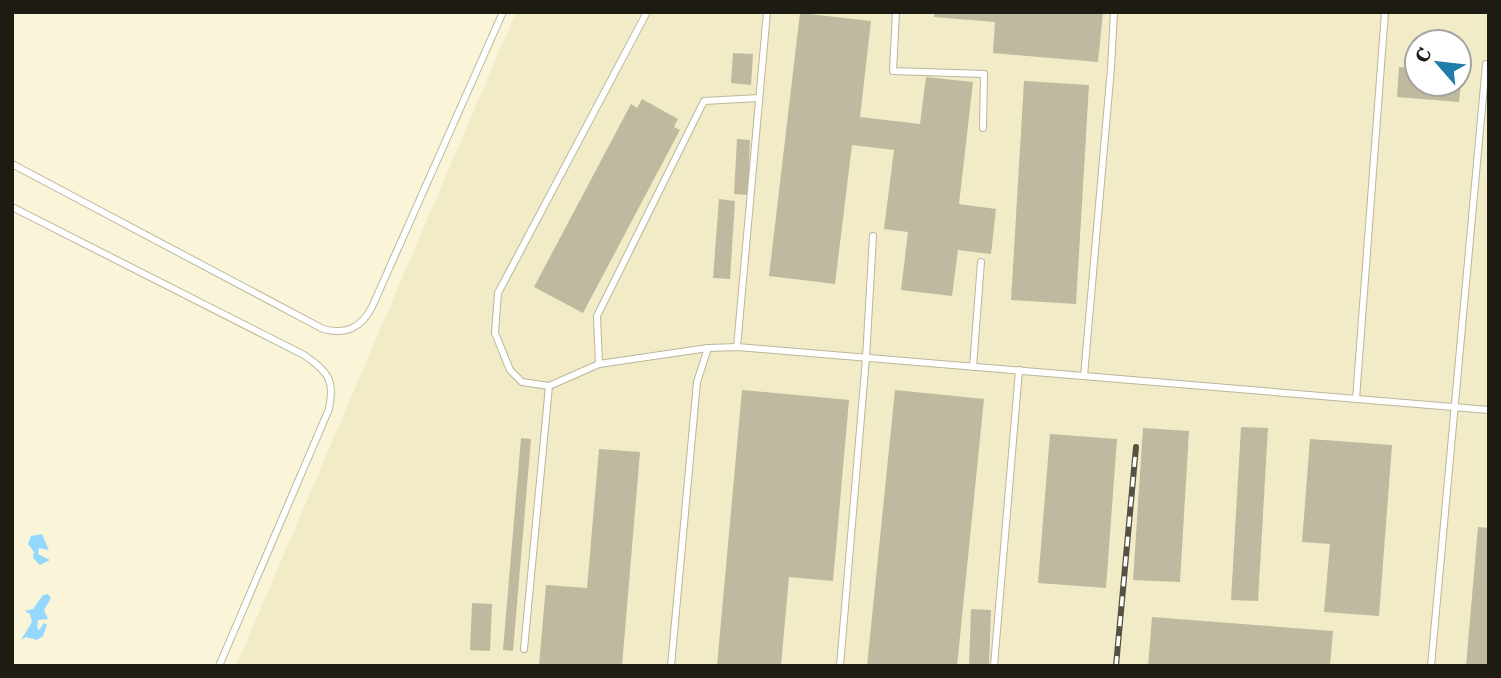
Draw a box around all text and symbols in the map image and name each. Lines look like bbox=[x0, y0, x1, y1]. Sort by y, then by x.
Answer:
north arrow bbox=[1403, 28, 1473, 98]
text: С bbox=[1410, 44, 1437, 67]

